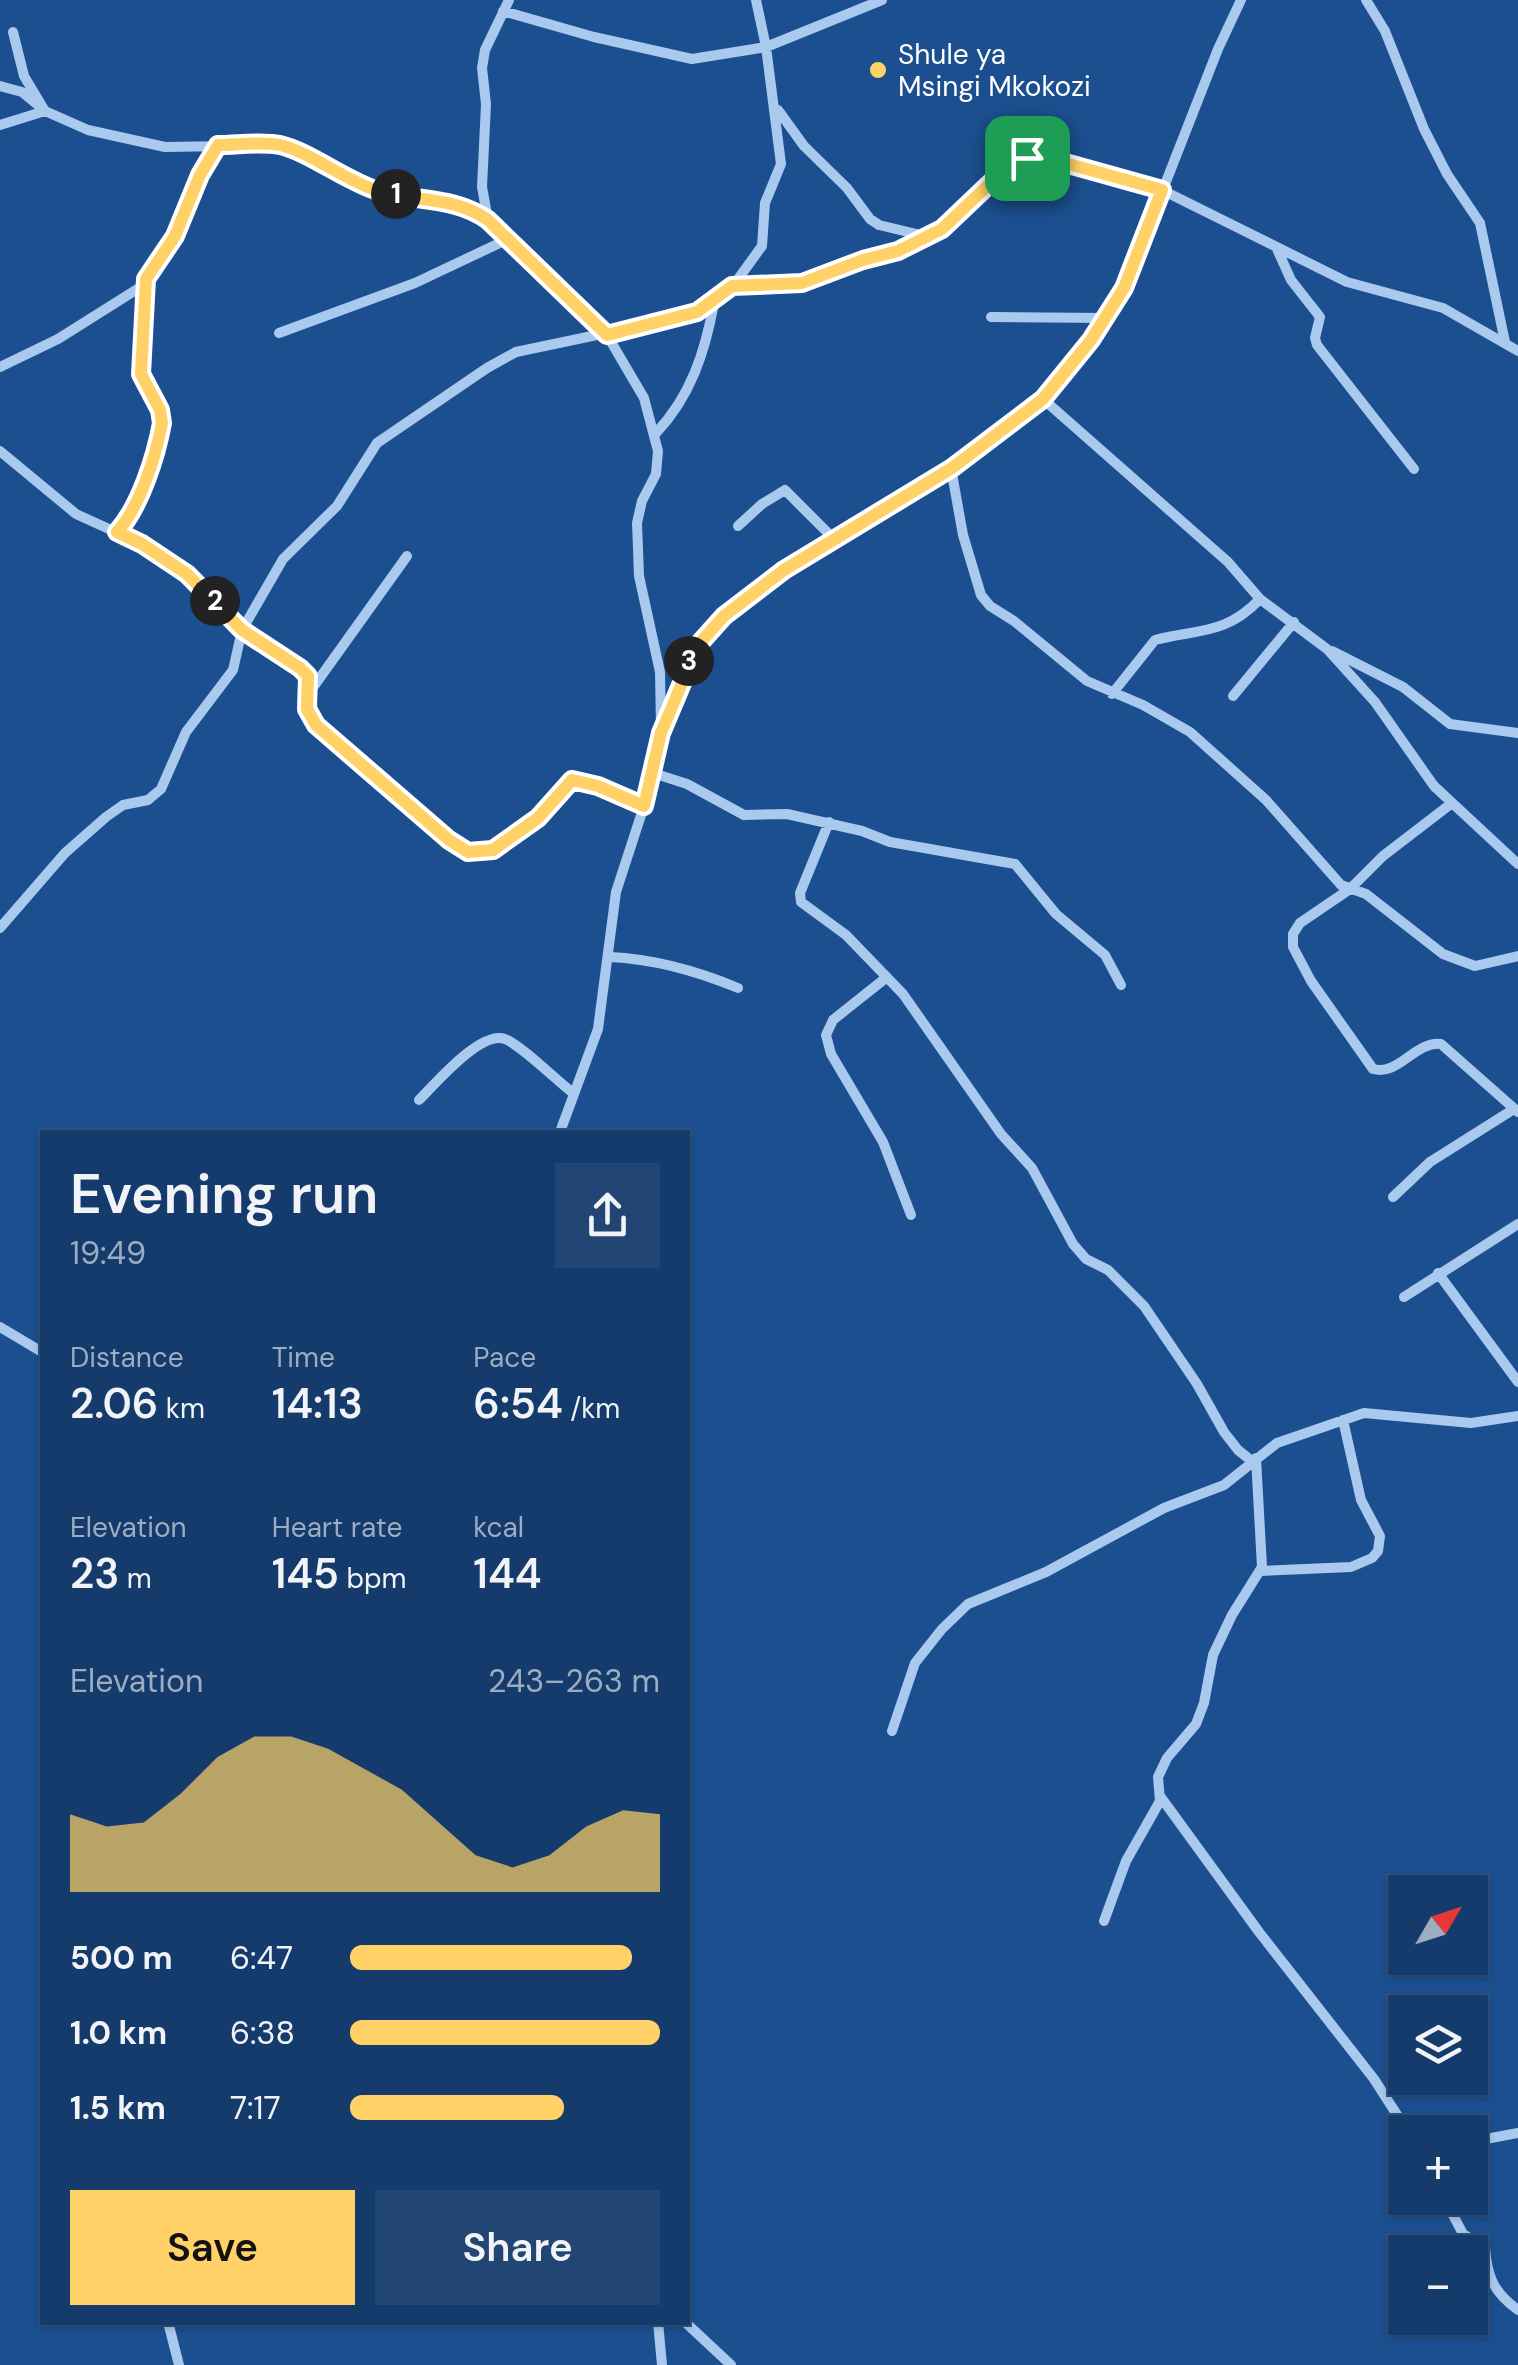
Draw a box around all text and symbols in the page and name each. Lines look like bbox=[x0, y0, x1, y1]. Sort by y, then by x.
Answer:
place label: Shule ya Msingi Mkokozi bbox=[898, 36, 1091, 105]
marker: Shule ya Msingi Mkokozi bbox=[867, 59, 889, 81]
pin bbox=[985, 116, 1070, 201]
icon: arrive bbox=[1000, 131, 1055, 186]
pin: 1 bbox=[371, 169, 421, 219]
text: 1 bbox=[391, 175, 401, 212]
pin: 2 bbox=[190, 576, 240, 626]
text: 2 bbox=[207, 582, 223, 619]
pin: 3 bbox=[664, 636, 714, 686]
text: 3 bbox=[681, 642, 697, 679]
text: Evening run bbox=[70, 1158, 378, 1230]
button: share bbox=[555, 1163, 660, 1268]
text: 19:49 bbox=[70, 1232, 146, 1274]
text: Distance bbox=[70, 1339, 184, 1376]
text: Time bbox=[272, 1339, 335, 1376]
text: Pace bbox=[473, 1339, 536, 1376]
text: 2.06 bbox=[70, 1376, 158, 1431]
text: 14:13 bbox=[272, 1376, 363, 1431]
text: 6:54 bbox=[473, 1376, 563, 1431]
text: km bbox=[158, 1390, 205, 1427]
text: /km bbox=[563, 1390, 620, 1427]
text: Elevation bbox=[70, 1509, 187, 1546]
text: Heart rate bbox=[272, 1509, 402, 1546]
text: kcal bbox=[473, 1509, 524, 1546]
text: 23 bbox=[70, 1546, 119, 1601]
text: 145 bbox=[272, 1546, 339, 1601]
text: 144 bbox=[473, 1546, 542, 1601]
text: m bbox=[119, 1560, 152, 1597]
text: bpm bbox=[339, 1560, 406, 1597]
text: Elevation bbox=[70, 1660, 203, 1702]
text: 243–263 m bbox=[488, 1660, 660, 1702]
north arrow bbox=[1388, 1875, 1488, 1975]
map controls bbox=[1388, 1875, 1488, 2335]
text: 500 m bbox=[70, 1937, 173, 1979]
text: 6:47 bbox=[230, 1937, 293, 1979]
button: layers bbox=[1388, 1995, 1488, 2095]
text: 1.0 km bbox=[70, 2012, 167, 2054]
text: 6:38 bbox=[230, 2012, 295, 2054]
text: 1.5 km bbox=[70, 2087, 166, 2129]
text: 7:17 bbox=[230, 2087, 281, 2129]
button: + bbox=[1388, 2115, 1488, 2215]
button: Save bbox=[70, 2190, 355, 2305]
button: Share bbox=[375, 2190, 660, 2305]
button: − bbox=[1388, 2235, 1488, 2335]

